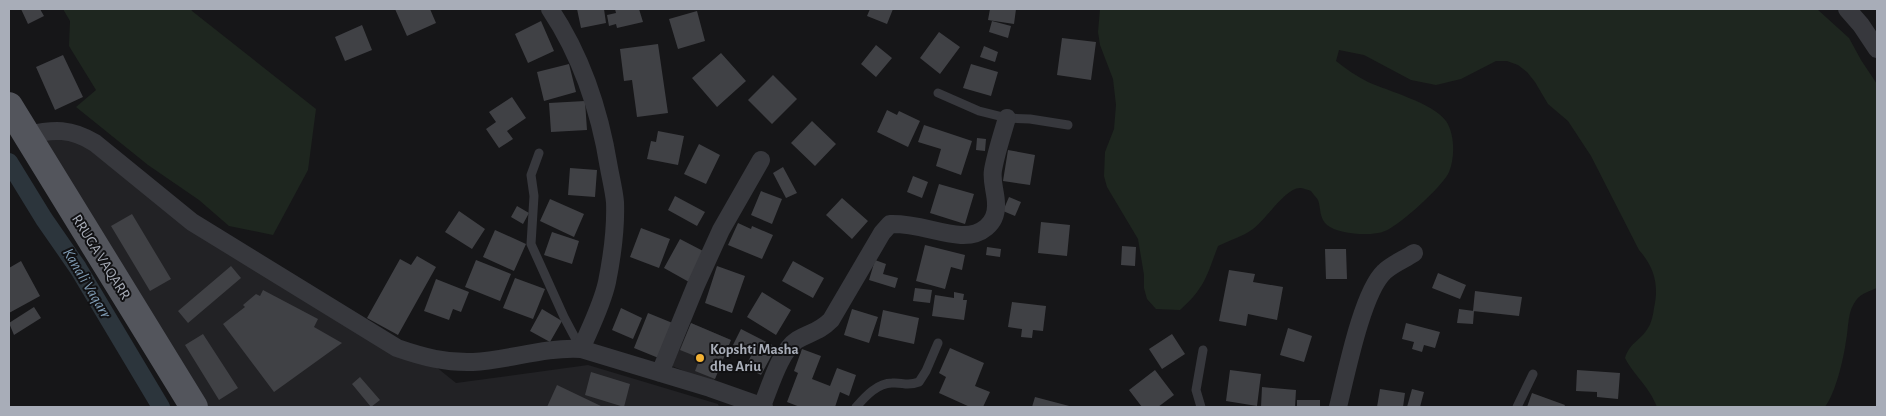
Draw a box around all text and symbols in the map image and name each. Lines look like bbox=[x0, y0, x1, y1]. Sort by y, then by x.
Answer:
street label: RRUGA VAQARR bbox=[69, 212, 133, 302]
water label: Kanali Vaqarr bbox=[59, 245, 114, 322]
place label: Kopshti Masha dhe Ariu bbox=[710, 342, 799, 374]
marker: Kopshti Masha dhe Ariu bbox=[694, 352, 706, 364]

